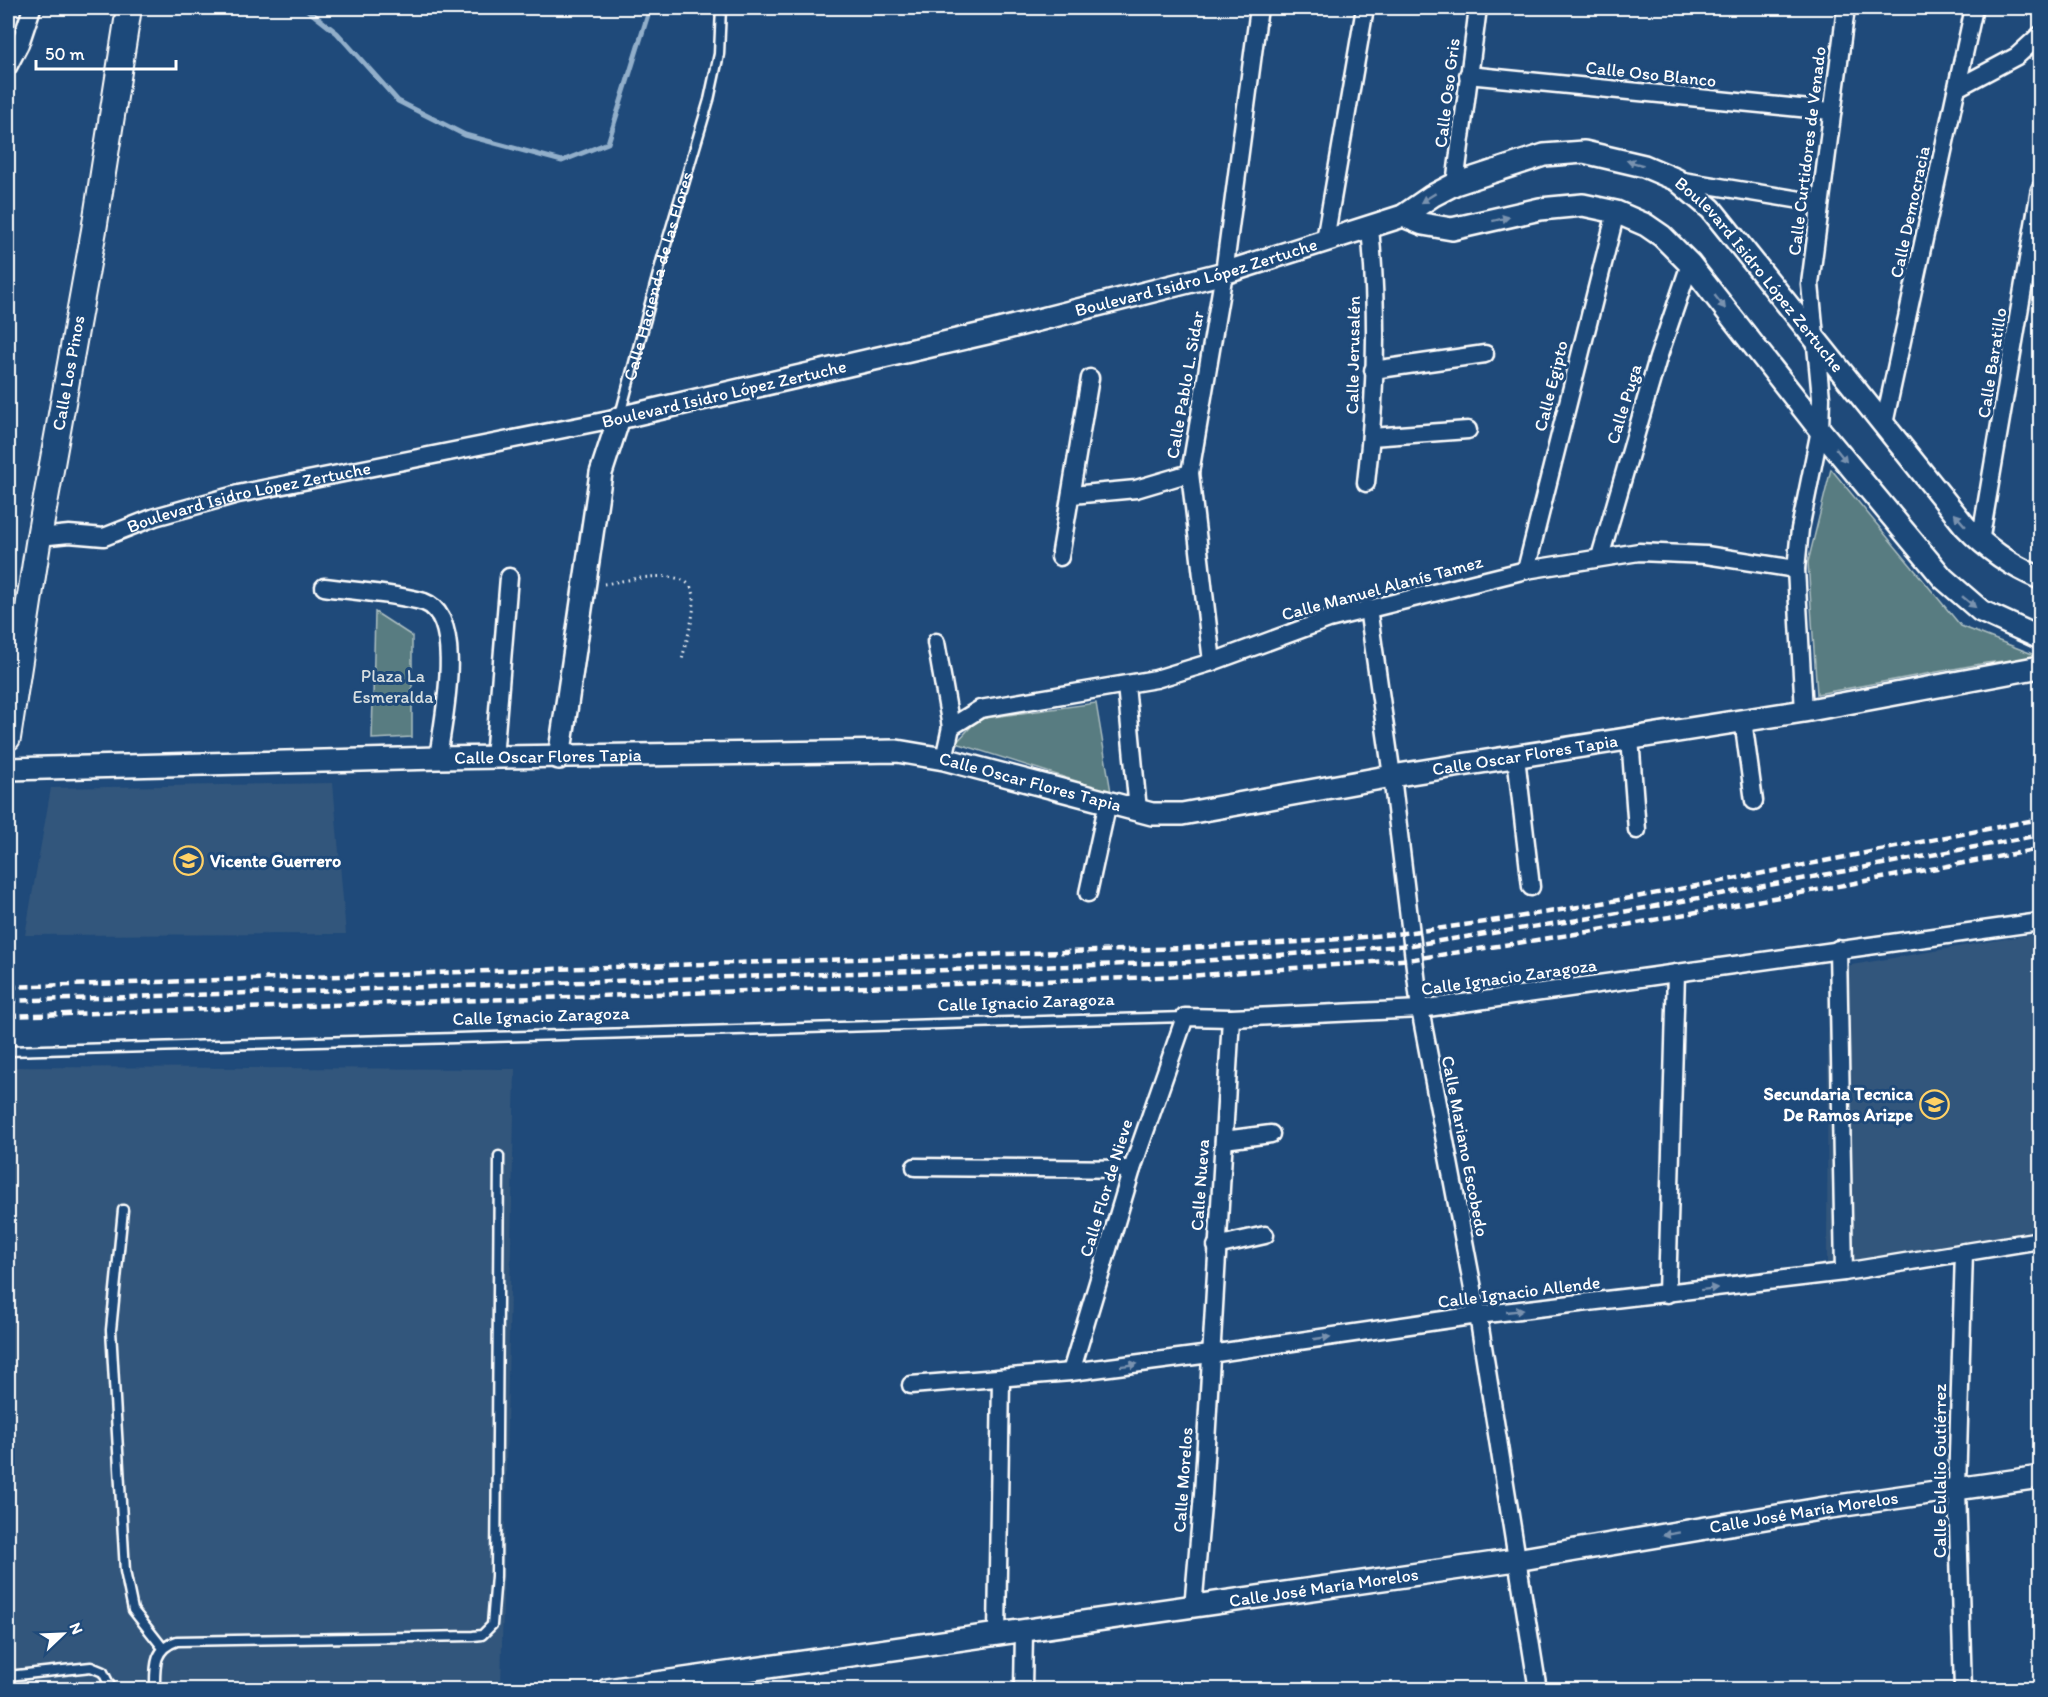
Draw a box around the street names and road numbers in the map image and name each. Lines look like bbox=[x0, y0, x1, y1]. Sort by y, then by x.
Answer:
street label: Calle Oso Gris bbox=[1429, 37, 1465, 149]
street label: Calle Curtidores de Venado bbox=[1783, 45, 1831, 257]
street label: Calle Oso Blanco bbox=[1585, 56, 1717, 92]
street label: Calle Democracia bbox=[1885, 143, 1935, 280]
street label: Calle Hacienda de las Flores bbox=[619, 169, 698, 383]
street label: Boulevard Isidro López Zertuche bbox=[1670, 172, 1849, 377]
street label: Boulevard Isidro López Zertuche bbox=[1073, 233, 1320, 321]
street label: Calle Jerusalén bbox=[1341, 296, 1365, 414]
street label: Calle Baratillo bbox=[1972, 306, 2012, 420]
street label: Calle Pablo L. Sidar bbox=[1161, 309, 1209, 461]
street label: Calle Los Pinos bbox=[47, 314, 90, 432]
street label: Calle Egipto bbox=[1529, 338, 1573, 434]
street label: Boulevard Isidro López Zertuche bbox=[600, 355, 848, 433]
street label: Calle Puga bbox=[1601, 361, 1647, 447]
street label: Boulevard Isidro López Zertuche bbox=[124, 457, 373, 538]
street label: Calle Manuel Alanís Tamez bbox=[1279, 550, 1486, 625]
street label: Calle Oscar Flores Tapia bbox=[1431, 730, 1619, 781]
street label: Calle Oscar Flores Tapia bbox=[454, 744, 642, 769]
street label: Calle Oscar Flores Tapia bbox=[937, 747, 1124, 816]
street label: Calle Ignacio Zaragoza bbox=[1420, 954, 1599, 1000]
street label: Calle Ignacio Zaragoza bbox=[937, 988, 1116, 1016]
street label: Calle Ignacio Zaragoza bbox=[452, 1002, 631, 1030]
street label: Calle Mariano Escobedo bbox=[1437, 1054, 1493, 1238]
street label: Calle Flor de Nieve bbox=[1075, 1116, 1137, 1260]
street label: Calle Nueva bbox=[1186, 1138, 1214, 1231]
street label: Calle Ignacio Allende bbox=[1436, 1271, 1602, 1313]
street label: Calle Eulalio Gutiérrez bbox=[1929, 1384, 1951, 1558]
street label: Calle Morelos bbox=[1168, 1427, 1198, 1533]
street label: Calle José María Morelos bbox=[1708, 1486, 1900, 1538]
street label: Calle José María Morelos bbox=[1228, 1563, 1420, 1612]

